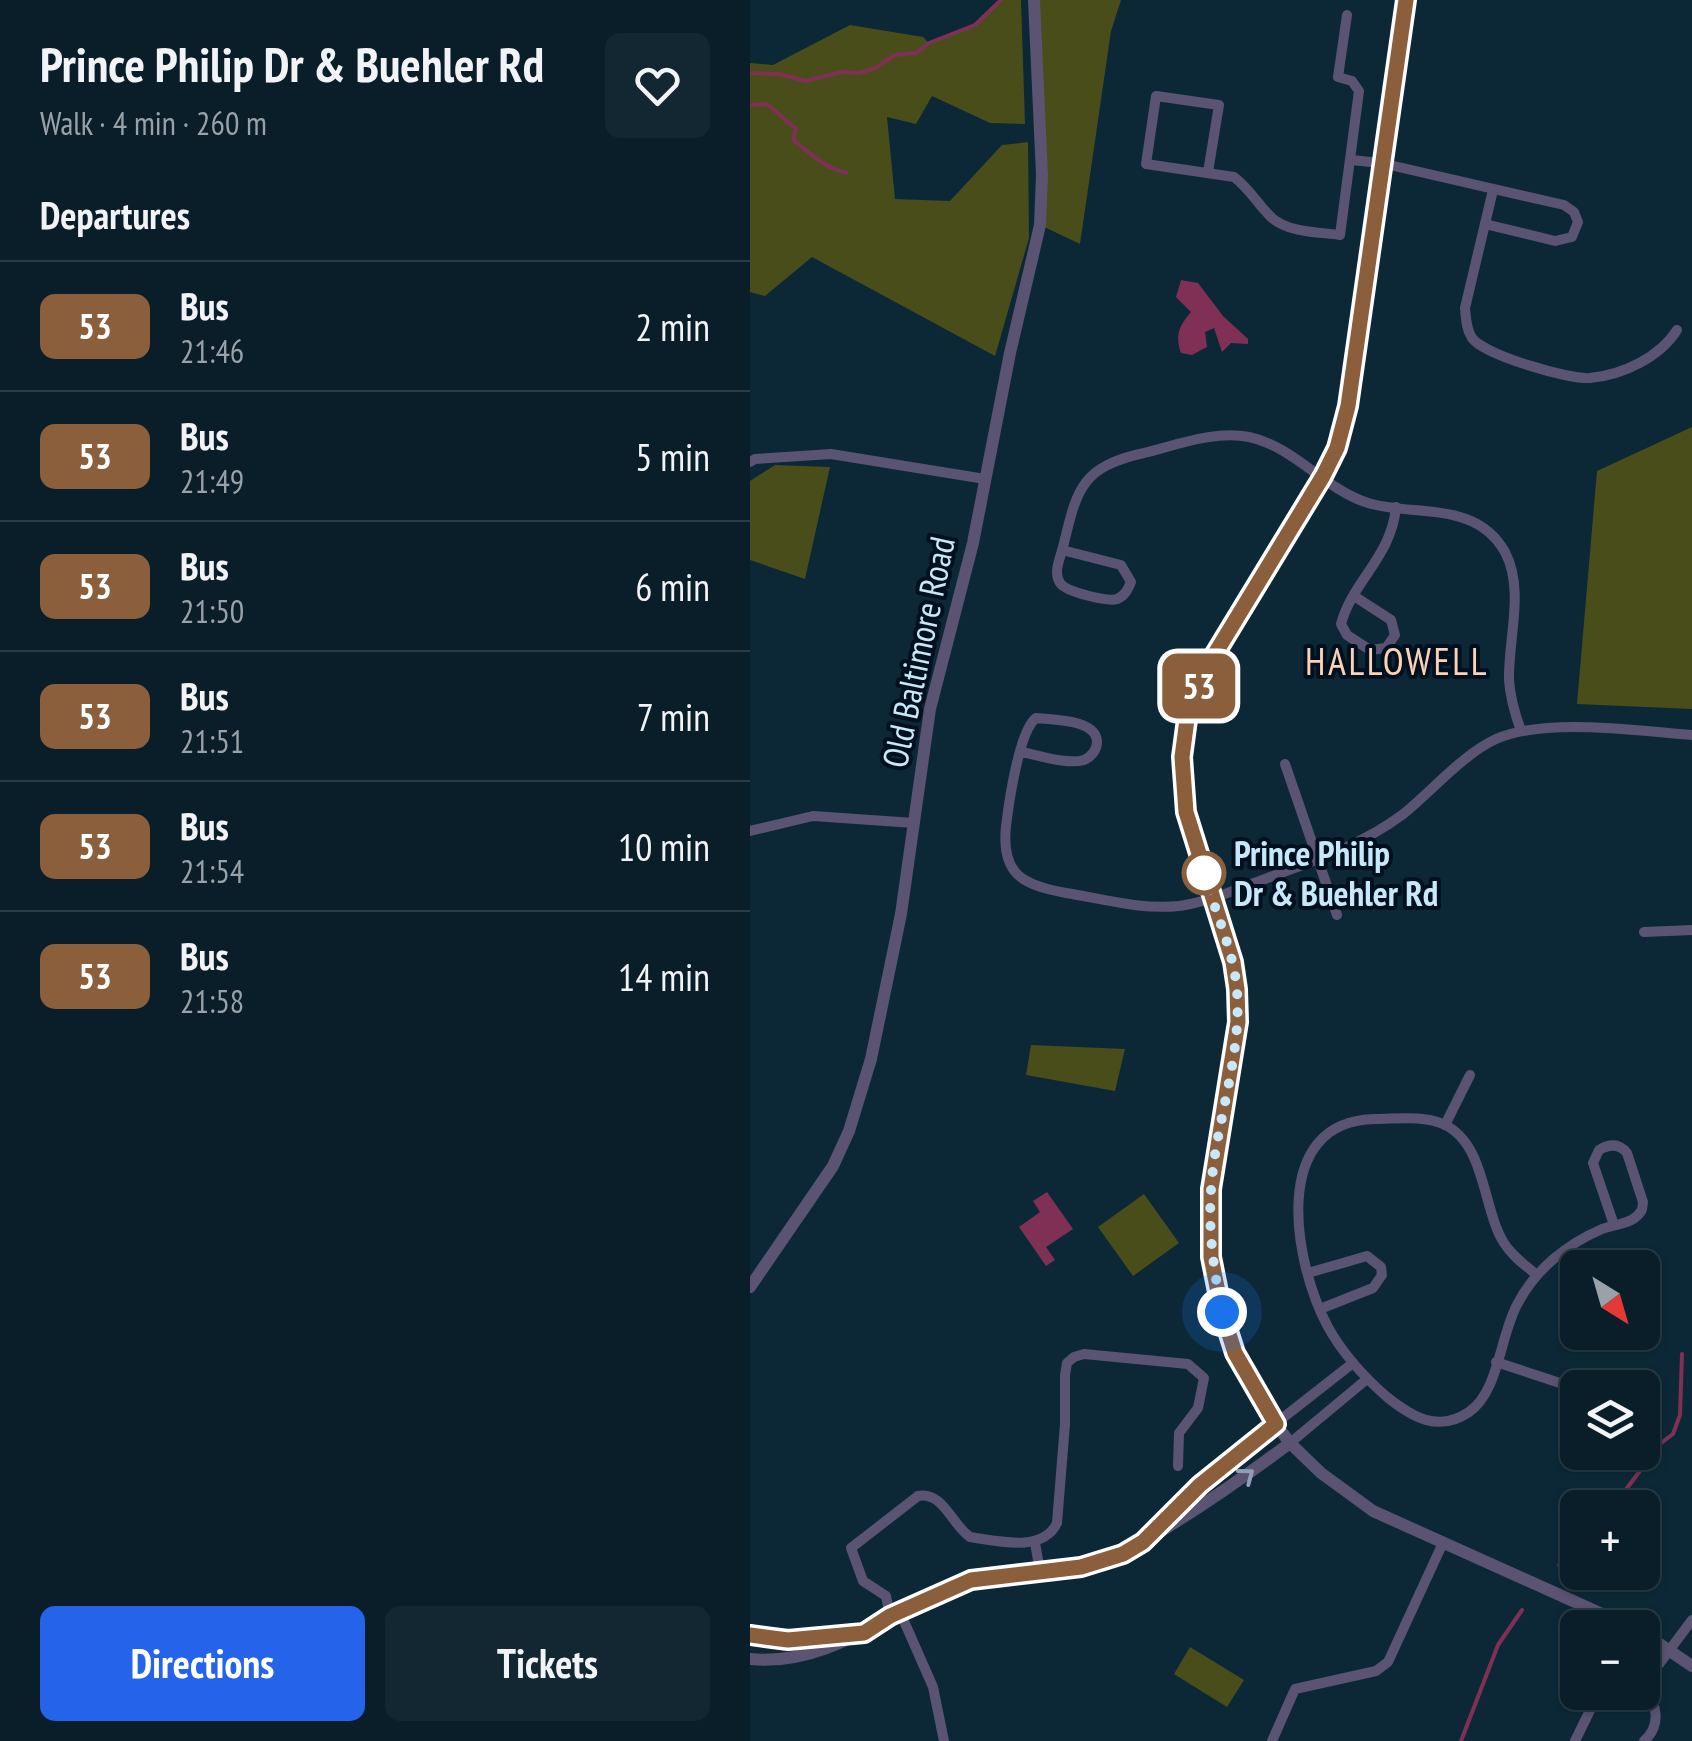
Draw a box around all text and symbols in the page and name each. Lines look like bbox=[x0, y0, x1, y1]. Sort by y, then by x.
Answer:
text: Prince Philip Dr & Buehler Rd bbox=[40, 33, 544, 95]
button: heart bbox=[605, 33, 710, 138]
text: Walk · 4 min · 260 m bbox=[40, 102, 267, 144]
text: Departures bbox=[40, 190, 190, 239]
text: Bus bbox=[180, 281, 229, 330]
text: 2 min bbox=[635, 302, 710, 351]
text: 53 bbox=[78, 303, 112, 349]
text: 21:46 bbox=[180, 330, 244, 372]
text: Bus bbox=[180, 411, 229, 460]
text: 5 min bbox=[635, 432, 710, 481]
text: 53 bbox=[78, 433, 112, 479]
text: 21:49 bbox=[180, 460, 244, 502]
street label: Old Baltimore Road bbox=[871, 532, 965, 772]
text: Bus bbox=[180, 541, 229, 590]
text: 6 min bbox=[635, 562, 710, 611]
text: 53 bbox=[78, 563, 112, 609]
text: 21:50 bbox=[180, 590, 244, 632]
district label: HALLOWELL bbox=[1305, 636, 1489, 685]
line badge: 53 bbox=[1154, 654, 1244, 718]
text: 53 bbox=[1182, 663, 1216, 709]
text: Bus bbox=[180, 671, 229, 720]
text: 7 min bbox=[637, 692, 710, 741]
text: 53 bbox=[78, 693, 112, 739]
text: 21:51 bbox=[180, 720, 244, 762]
text: Bus bbox=[180, 801, 229, 850]
text: 10 min bbox=[618, 822, 710, 871]
text: 53 bbox=[78, 823, 112, 869]
place label: Prince Philip Dr & Buehler Rd bbox=[1234, 830, 1438, 916]
text: 21:54 bbox=[180, 850, 244, 892]
marker: Prince Philip Dr & Buehler Rd bbox=[1183, 852, 1225, 894]
text: Bus bbox=[180, 931, 229, 980]
text: 14 min bbox=[618, 952, 710, 1001]
text: 53 bbox=[78, 953, 112, 999]
text: 21:58 bbox=[180, 980, 244, 1022]
north arrow bbox=[1560, 1250, 1660, 1350]
map controls bbox=[1560, 1250, 1660, 1710]
your location bbox=[1197, 1287, 1247, 1337]
button: layers bbox=[1560, 1370, 1660, 1470]
one-way arrow bbox=[1236, 1469, 1254, 1486]
button: + bbox=[1560, 1490, 1660, 1590]
button: Directions bbox=[40, 1606, 365, 1721]
button: Tickets bbox=[385, 1606, 710, 1721]
button: − bbox=[1560, 1610, 1660, 1710]

